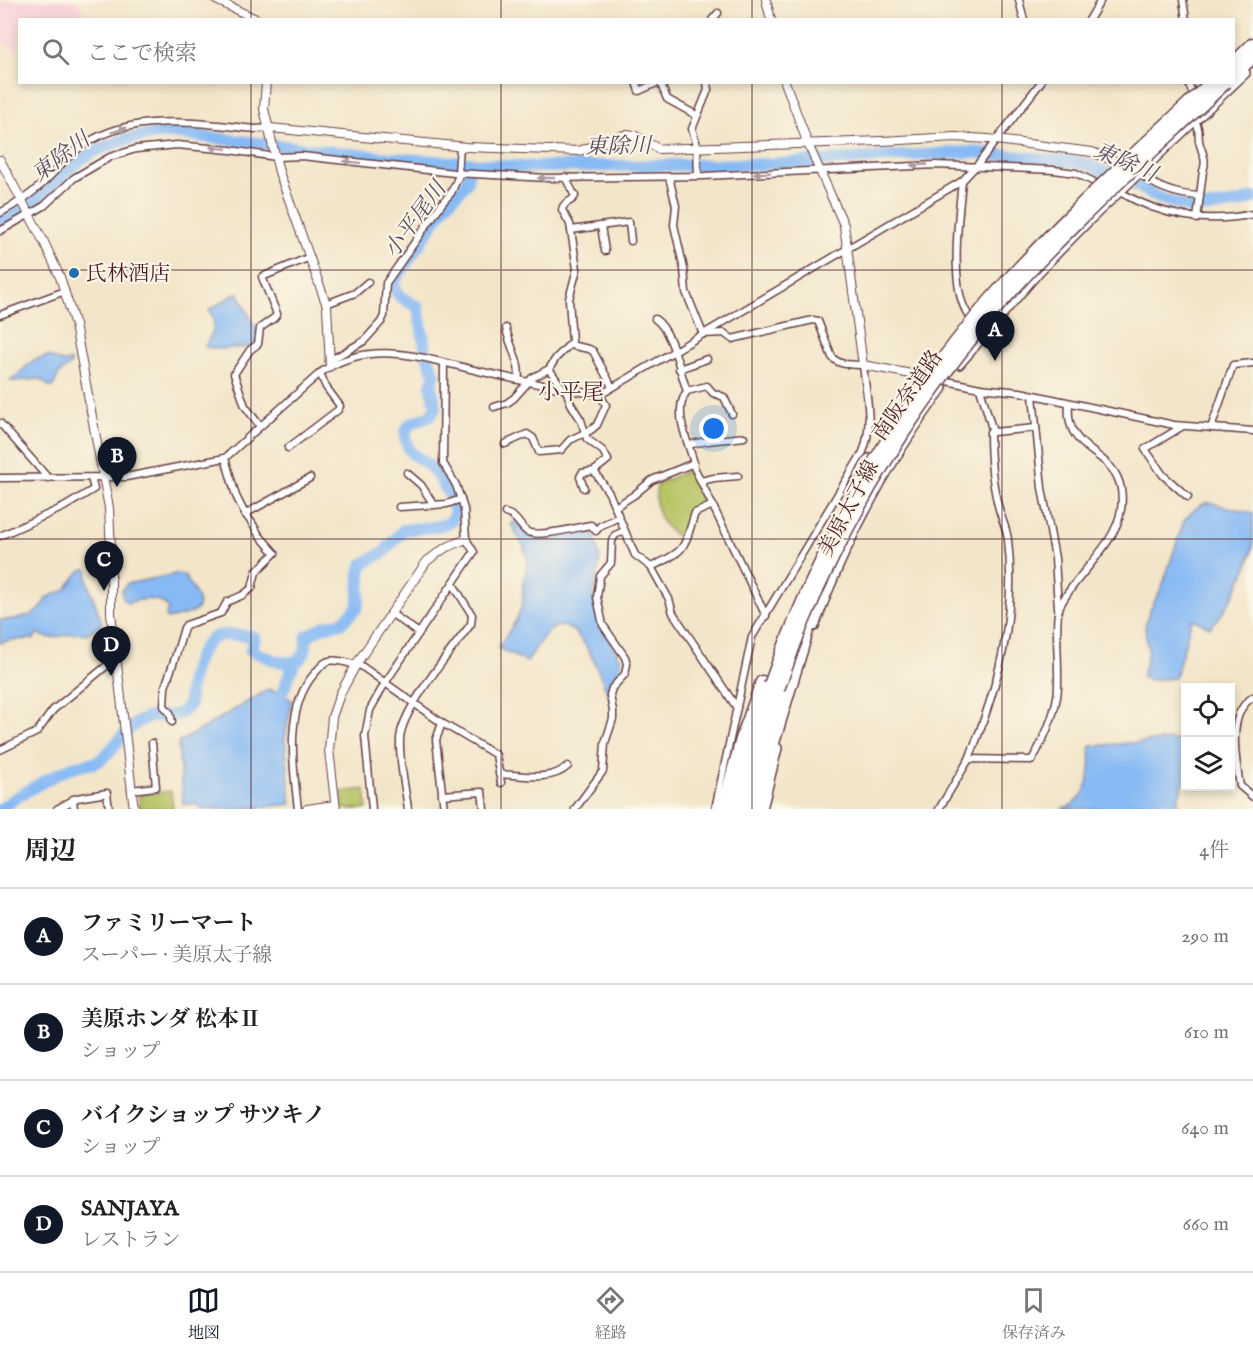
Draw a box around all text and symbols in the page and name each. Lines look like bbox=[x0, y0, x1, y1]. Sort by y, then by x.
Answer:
search box bbox=[18, 18, 1235, 84]
icon: search bbox=[39, 35, 72, 68]
text: ここで検索 bbox=[87, 40, 197, 68]
water label: 東除川 bbox=[26, 125, 98, 189]
one-way arrow bbox=[110, 125, 128, 134]
water label: 東除川 bbox=[585, 132, 653, 162]
water label: 東除川 bbox=[1089, 137, 1163, 190]
one-way arrow bbox=[208, 143, 227, 153]
one-way arrow bbox=[342, 157, 361, 167]
one-way arrow bbox=[909, 161, 928, 170]
one-way arrow bbox=[752, 168, 771, 177]
one-way arrow bbox=[536, 173, 555, 183]
water label: 小平尾川 bbox=[378, 175, 454, 264]
place label: 氏林酒店 bbox=[86, 261, 170, 288]
marker: 氏林酒店 bbox=[67, 266, 81, 280]
pin: A bbox=[976, 312, 1014, 361]
street label: 南阪奈道路 bbox=[867, 345, 949, 447]
district label: 小平尾 bbox=[538, 379, 604, 407]
your location bbox=[699, 414, 728, 443]
pin: B bbox=[98, 438, 136, 487]
street label: 美原太子線 bbox=[813, 456, 886, 561]
pin: C bbox=[84, 542, 124, 591]
pin: D bbox=[92, 626, 130, 676]
map controls bbox=[1181, 683, 1235, 791]
button: locate bbox=[1181, 683, 1235, 737]
button: layers bbox=[1181, 737, 1235, 791]
text: 周辺 bbox=[24, 835, 76, 868]
text: 4件 bbox=[1199, 838, 1229, 863]
text: ファミリーマート bbox=[81, 910, 257, 938]
text: A bbox=[37, 924, 50, 949]
text: 290 m bbox=[1181, 924, 1229, 949]
text: スーパー · 美原太子線 bbox=[81, 943, 272, 968]
text: 美原ホンダ 松本Ⅱ bbox=[81, 1006, 261, 1034]
text: B bbox=[37, 1020, 50, 1045]
text: 610 m bbox=[1184, 1020, 1229, 1045]
text: ショップ bbox=[81, 1039, 161, 1064]
text: バイクショップ サツキノ bbox=[81, 1102, 325, 1130]
text: C bbox=[36, 1116, 51, 1141]
text: 640 m bbox=[1181, 1116, 1229, 1141]
text: ショップ bbox=[81, 1135, 161, 1160]
text: SANJAYA bbox=[81, 1195, 179, 1223]
text: D bbox=[35, 1212, 52, 1237]
text: 660 m bbox=[1182, 1212, 1229, 1237]
text: レストラン bbox=[81, 1228, 180, 1253]
tab: 地図 bbox=[187, 1284, 220, 1344]
tab: 経路 bbox=[594, 1284, 627, 1344]
tab: 保存済み bbox=[1002, 1284, 1066, 1344]

